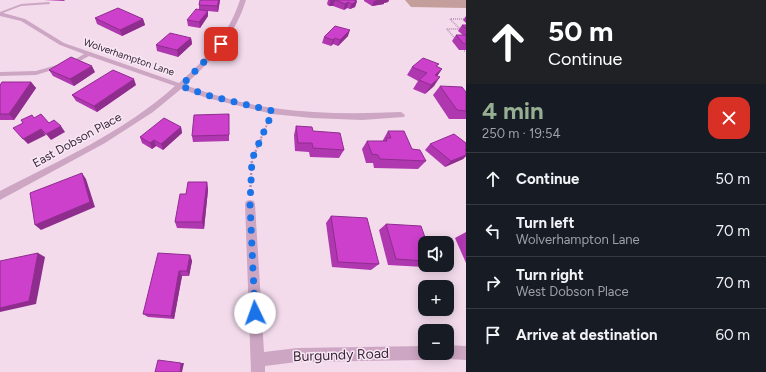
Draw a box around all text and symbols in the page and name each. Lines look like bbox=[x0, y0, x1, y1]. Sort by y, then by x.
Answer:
text: 50 m bbox=[548, 14, 614, 48]
icon: ahead bbox=[482, 16, 534, 68]
pin bbox=[204, 27, 238, 61]
icon: arrive bbox=[210, 33, 232, 55]
street label: Wolverhampton Lane bbox=[82, 35, 177, 79]
text: Continue bbox=[548, 48, 622, 70]
text: 4 min bbox=[482, 96, 544, 125]
button: close bbox=[708, 97, 750, 139]
street label: East Dobson Place bbox=[30, 110, 124, 170]
text: 250 m · 19:54 bbox=[482, 126, 561, 141]
icon: ahead bbox=[482, 168, 504, 190]
text: Continue bbox=[516, 170, 579, 188]
text: 50 m bbox=[715, 170, 750, 188]
text: Turn left bbox=[516, 214, 574, 232]
icon: left bbox=[482, 220, 504, 242]
text: 70 m bbox=[716, 222, 750, 240]
text: Wolverhampton Lane bbox=[516, 232, 640, 247]
map controls bbox=[418, 236, 454, 360]
button: sound bbox=[418, 236, 454, 272]
text: Turn right bbox=[516, 266, 584, 284]
icon: right bbox=[482, 272, 504, 294]
text: 70 m bbox=[716, 274, 750, 292]
button: + bbox=[418, 280, 454, 316]
text: West Dobson Place bbox=[516, 284, 629, 299]
position arrow bbox=[234, 292, 276, 334]
button: − bbox=[418, 324, 454, 360]
icon: arrive bbox=[482, 324, 504, 346]
text: Arrive at destination bbox=[516, 326, 657, 344]
text: 60 m bbox=[715, 326, 750, 344]
street label: Burgundy Road bbox=[293, 345, 389, 365]

